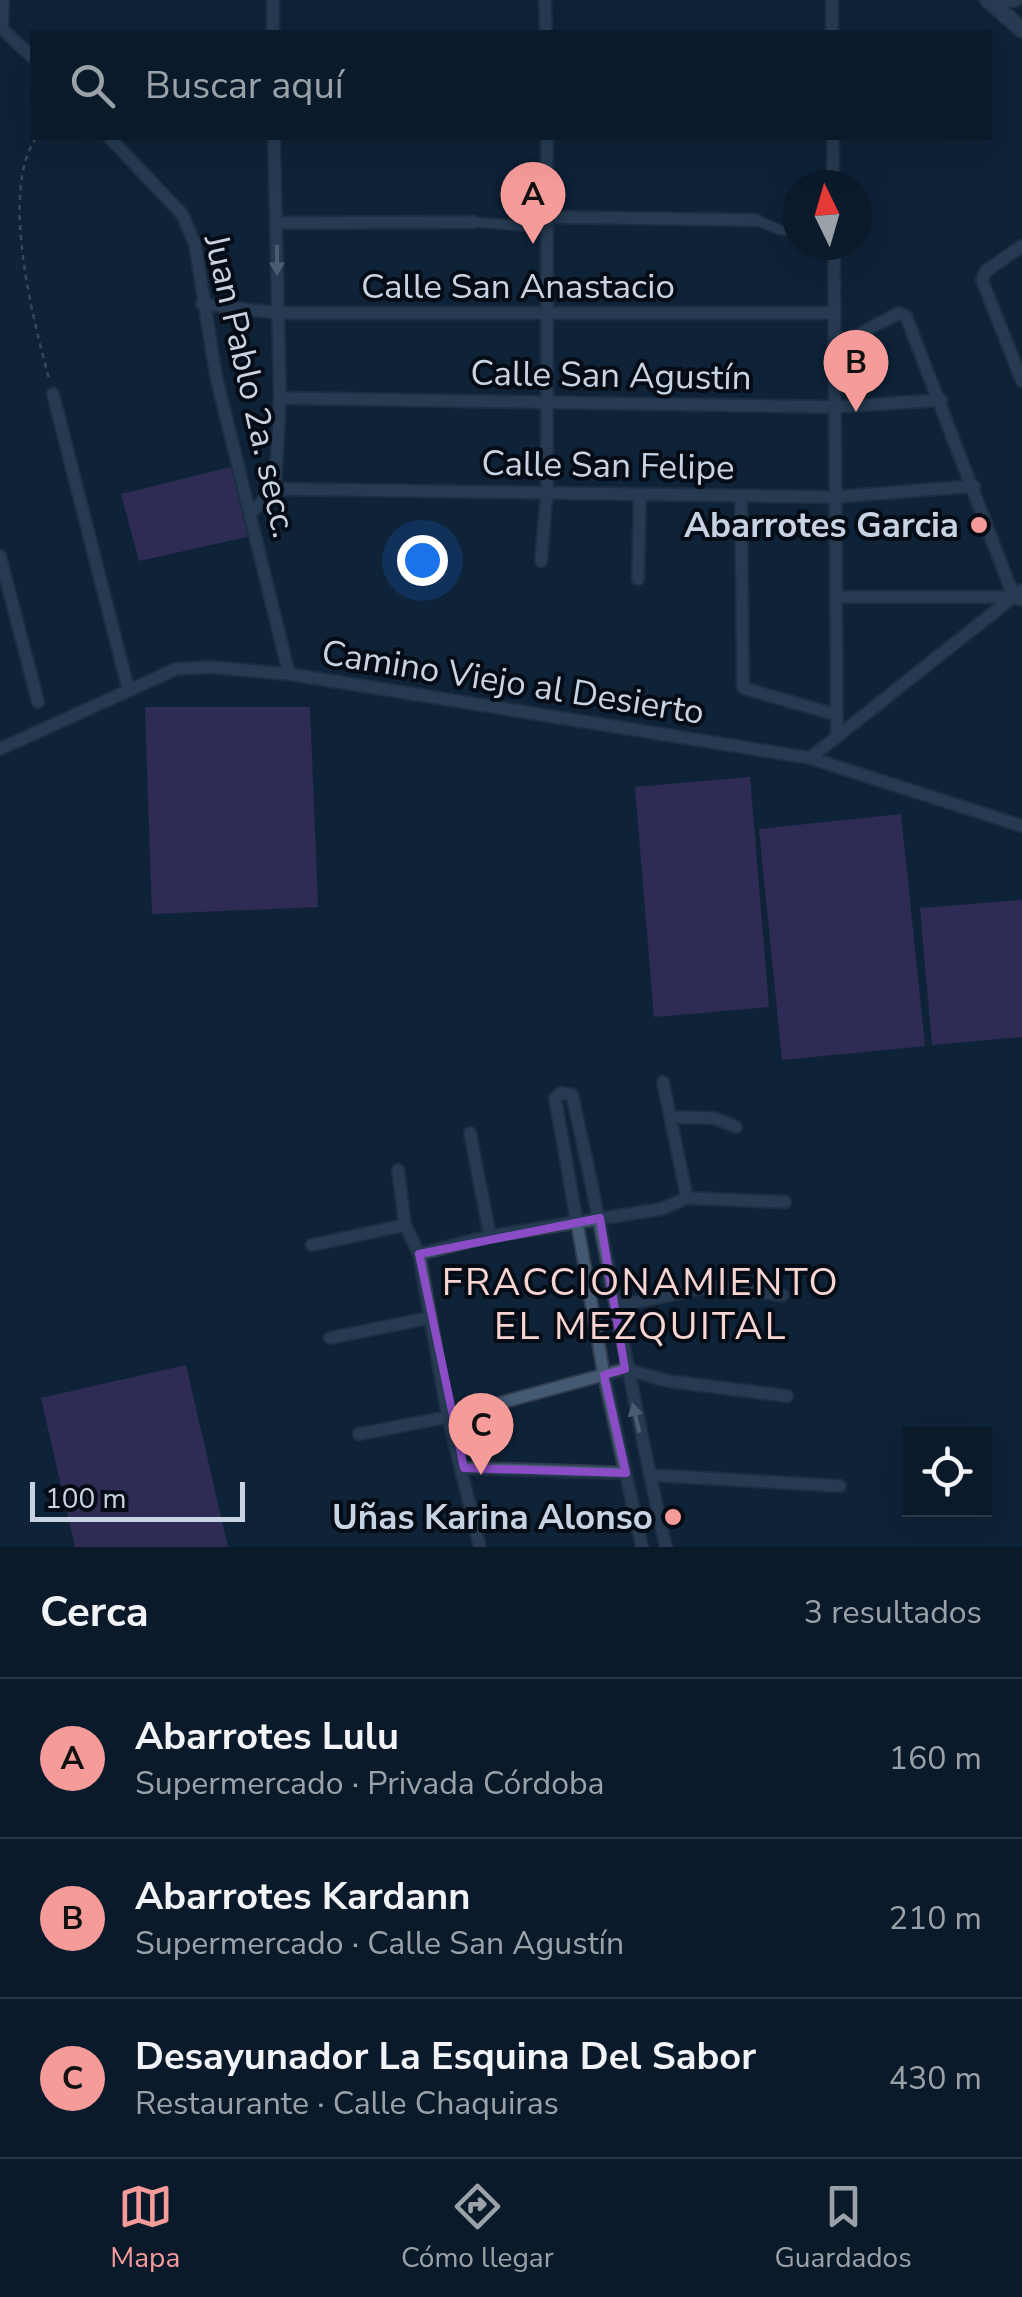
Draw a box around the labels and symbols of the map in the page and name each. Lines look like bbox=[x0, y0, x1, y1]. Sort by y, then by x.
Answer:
pin: A bbox=[500, 162, 566, 244]
north arrow bbox=[782, 170, 872, 260]
street label: Juan Pablo 2a. secc. bbox=[193, 229, 308, 542]
one-way arrow bbox=[269, 245, 285, 277]
street label: Calle San Anastacio bbox=[361, 263, 675, 310]
pin: B bbox=[824, 330, 888, 412]
street label: Calle San Agustín bbox=[470, 350, 752, 401]
street label: Calle San Felipe bbox=[481, 440, 735, 491]
place label: Abarrotes Garcia bbox=[684, 502, 959, 549]
marker: Abarrotes Garcia bbox=[968, 514, 990, 536]
your location bbox=[397, 535, 448, 586]
street label: Camino Viejo al Desierto bbox=[318, 629, 708, 736]
district label: FRACCIONAMIENTO EL MEZQUITAL bbox=[442, 1257, 840, 1352]
pin: C bbox=[448, 1392, 514, 1475]
one-way arrow bbox=[628, 1402, 643, 1433]
scale bar bbox=[30, 1477, 245, 1522]
place label: Uñas Karina Alonso bbox=[332, 1494, 653, 1541]
marker: Uñas Karina Alonso bbox=[662, 1506, 684, 1528]

